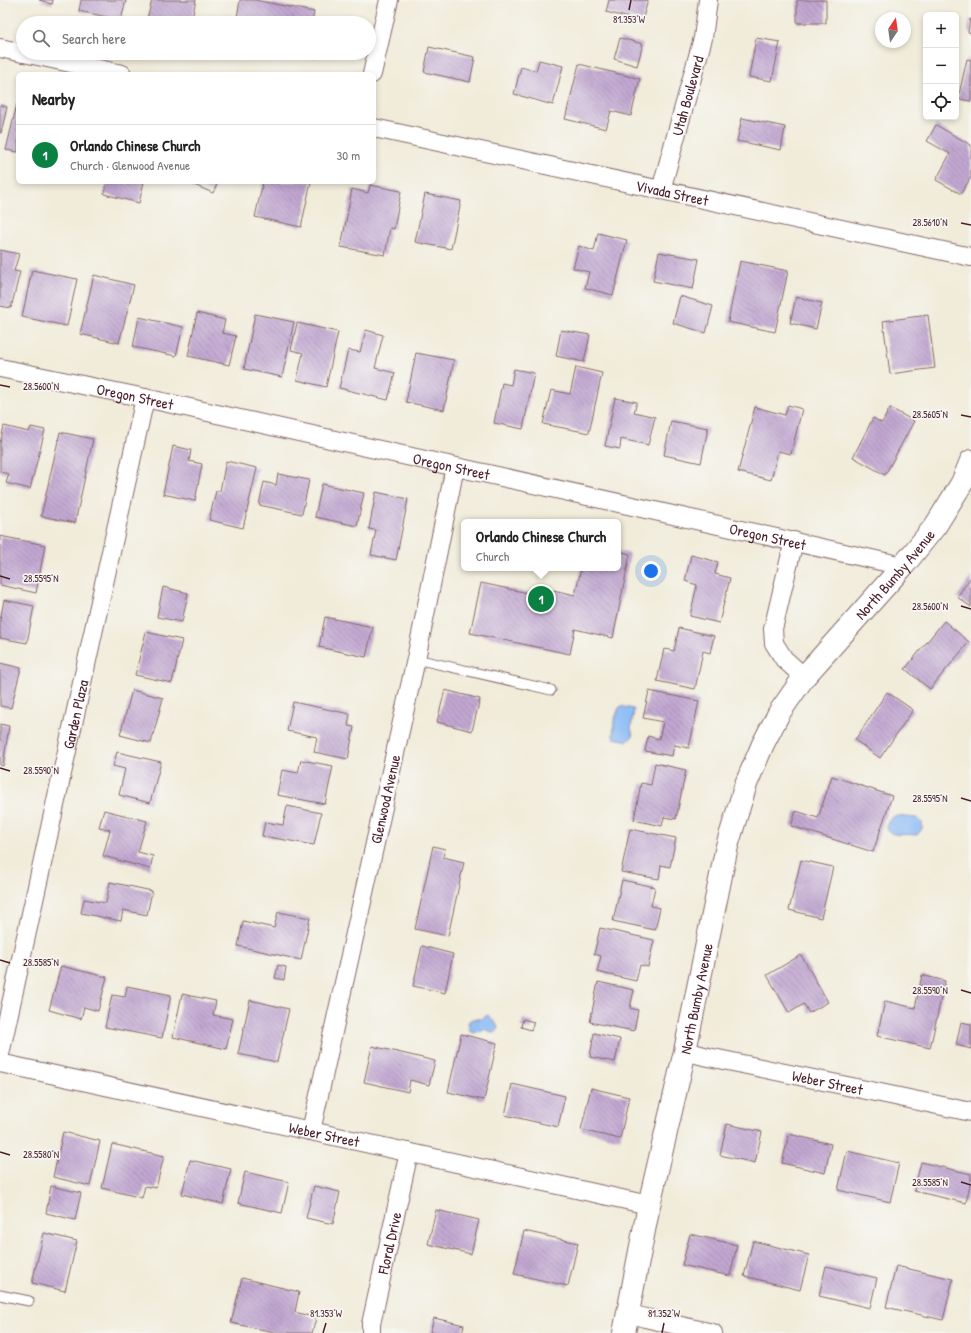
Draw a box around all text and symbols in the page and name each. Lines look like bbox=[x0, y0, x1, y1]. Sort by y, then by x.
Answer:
north arrow bbox=[875, 12, 911, 48]
map controls bbox=[923, 12, 959, 120]
button: + bbox=[923, 12, 959, 48]
text: 81.353°W bbox=[613, 13, 646, 26]
search box bbox=[16, 16, 376, 60]
icon: search bbox=[30, 27, 52, 49]
text: Search here bbox=[62, 28, 126, 49]
button: − bbox=[923, 48, 959, 84]
street label: Utah Boulevard bbox=[666, 53, 708, 138]
button: locate bbox=[923, 84, 959, 120]
text: Nearby bbox=[32, 87, 75, 110]
text: Orlando Chinese Church bbox=[70, 135, 200, 156]
text: 1 bbox=[43, 146, 47, 164]
text: 30 m bbox=[337, 146, 360, 164]
text: Church · Glenwood Avenue bbox=[70, 156, 190, 174]
street label: Vivada Street bbox=[634, 174, 711, 211]
text: 28.5610°N bbox=[912, 216, 948, 229]
street label: Oregon Street bbox=[95, 378, 176, 415]
text: 28.5600°N bbox=[23, 380, 59, 393]
text: 28.5605°N bbox=[912, 408, 948, 421]
street label: Oregon Street bbox=[411, 447, 493, 485]
street label: Oregon Street bbox=[727, 517, 809, 555]
popup bbox=[461, 519, 621, 571]
street label: North Bumby Avenue bbox=[850, 525, 939, 624]
text: Orlando Chinese Church bbox=[476, 526, 606, 547]
text: Church bbox=[476, 547, 509, 565]
your location bbox=[641, 561, 661, 581]
text: 28.5595°N bbox=[23, 572, 59, 585]
pin: 1 bbox=[528, 584, 554, 614]
text: 28.5600°N bbox=[912, 600, 948, 613]
street label: Garden Plaza bbox=[57, 677, 93, 751]
street label: Glenwood Avenue bbox=[365, 753, 405, 846]
text: 28.5590°N bbox=[23, 764, 59, 777]
text: 28.5595°N bbox=[912, 792, 948, 805]
street label: North Bumby Avenue bbox=[674, 941, 717, 1056]
text: 28.5585°N bbox=[23, 956, 59, 969]
text: 28.5590°N bbox=[912, 984, 948, 997]
street label: Weber Street bbox=[790, 1064, 866, 1100]
street label: Weber Street bbox=[287, 1116, 362, 1152]
text: 28.5580°N bbox=[23, 1148, 59, 1161]
text: 28.5585°N bbox=[912, 1176, 948, 1189]
street label: Floral Drive bbox=[372, 1210, 406, 1277]
text: 81.353°W bbox=[310, 1307, 343, 1320]
text: 81.352°W bbox=[648, 1307, 681, 1320]

